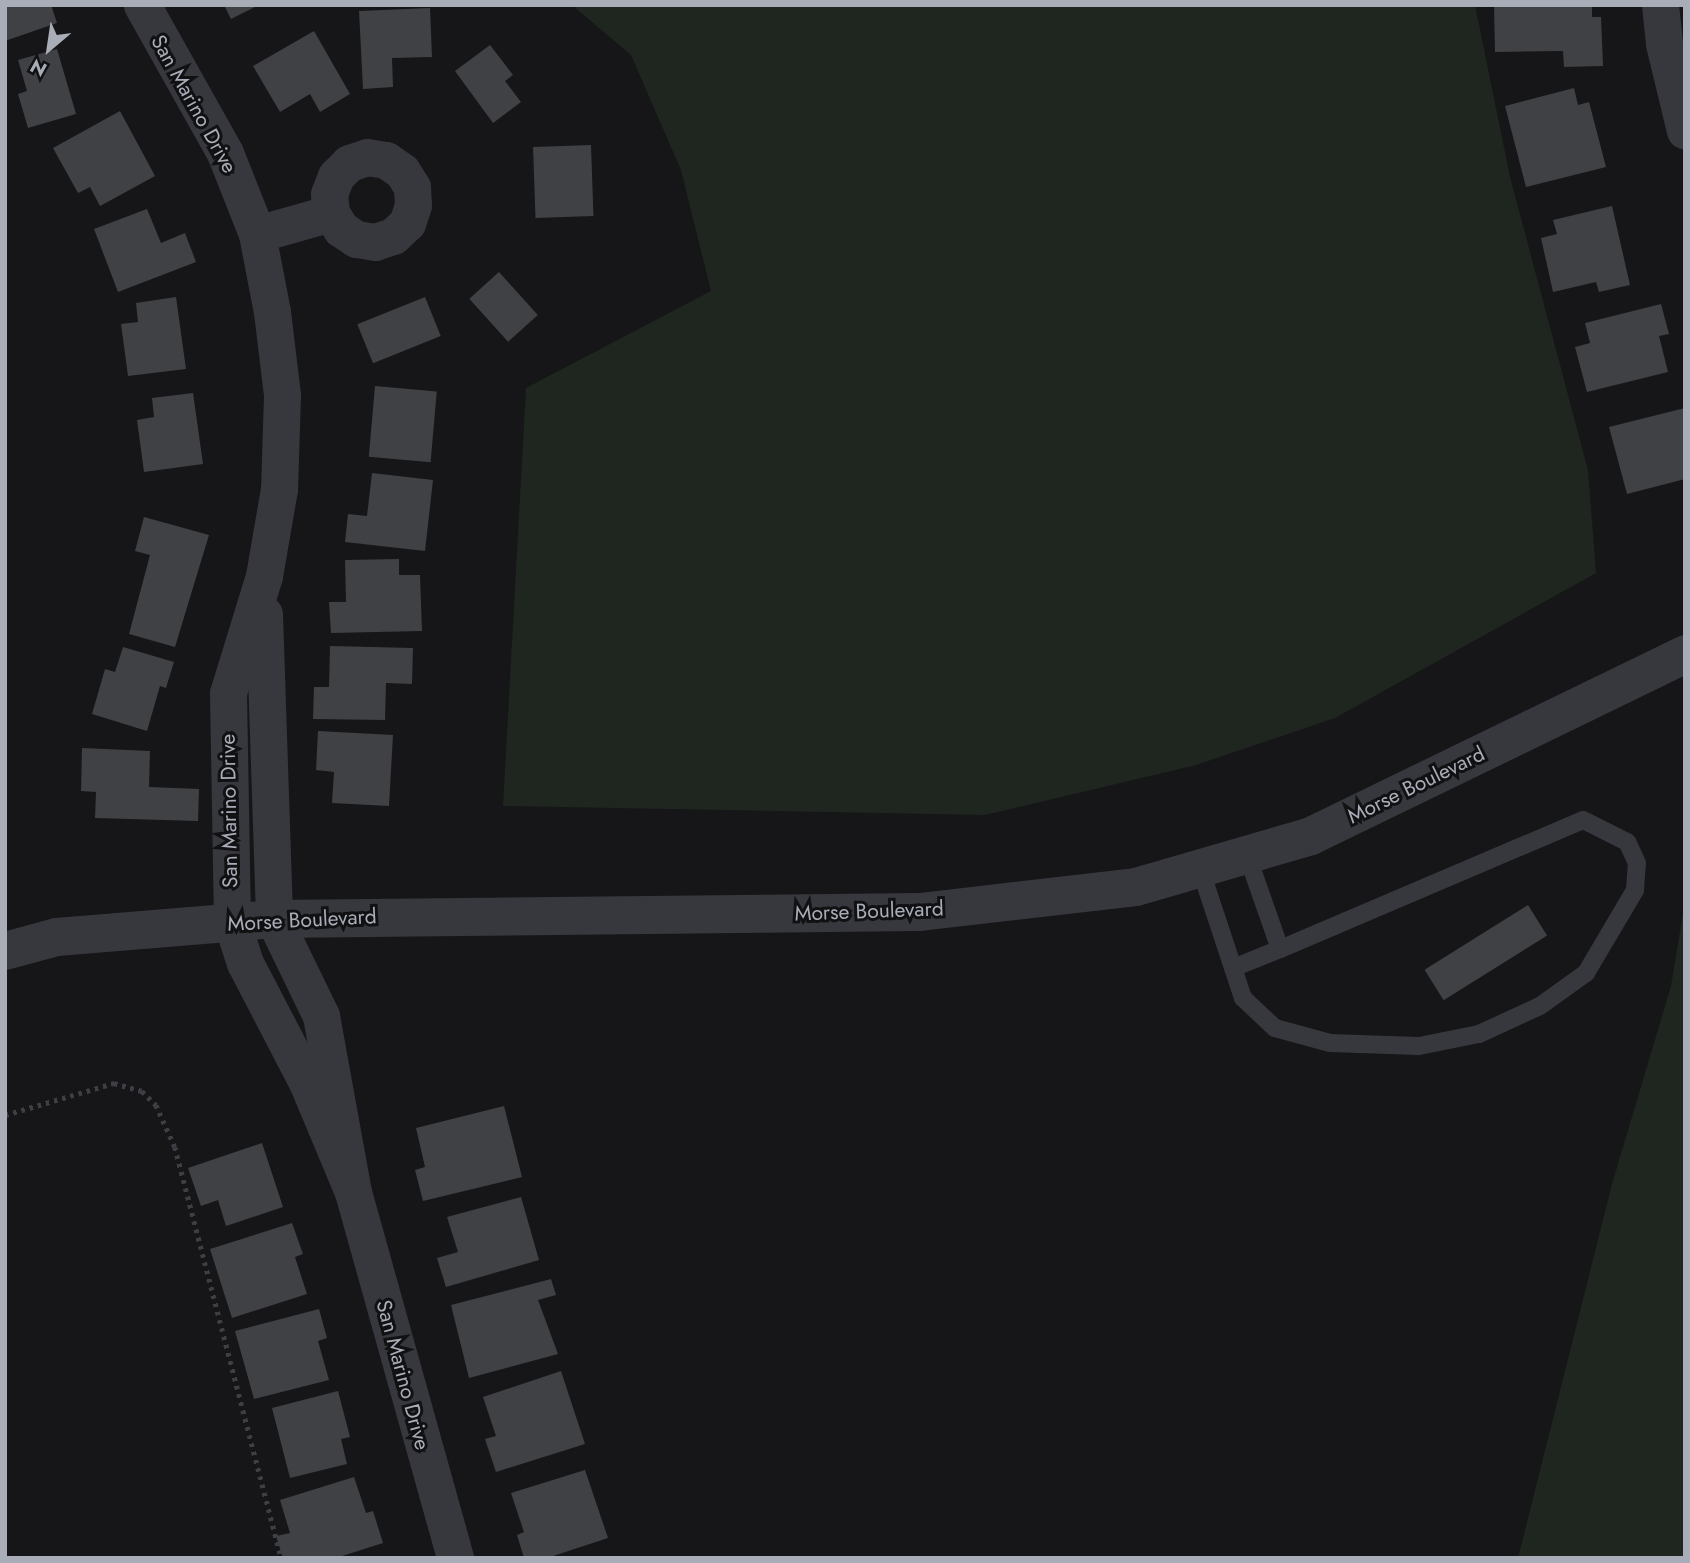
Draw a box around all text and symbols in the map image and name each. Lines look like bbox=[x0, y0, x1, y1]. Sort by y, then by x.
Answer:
north arrow bbox=[14, 14, 84, 84]
street label: San Marino Drive bbox=[146, 30, 242, 178]
text: N bbox=[25, 52, 52, 83]
street label: San Marino Drive bbox=[215, 734, 243, 888]
street label: Morse Boulevard bbox=[1343, 741, 1489, 829]
street label: Morse Boulevard bbox=[794, 896, 944, 926]
street label: Morse Boulevard bbox=[227, 904, 377, 936]
street label: San Marino Drive bbox=[371, 1297, 435, 1453]

